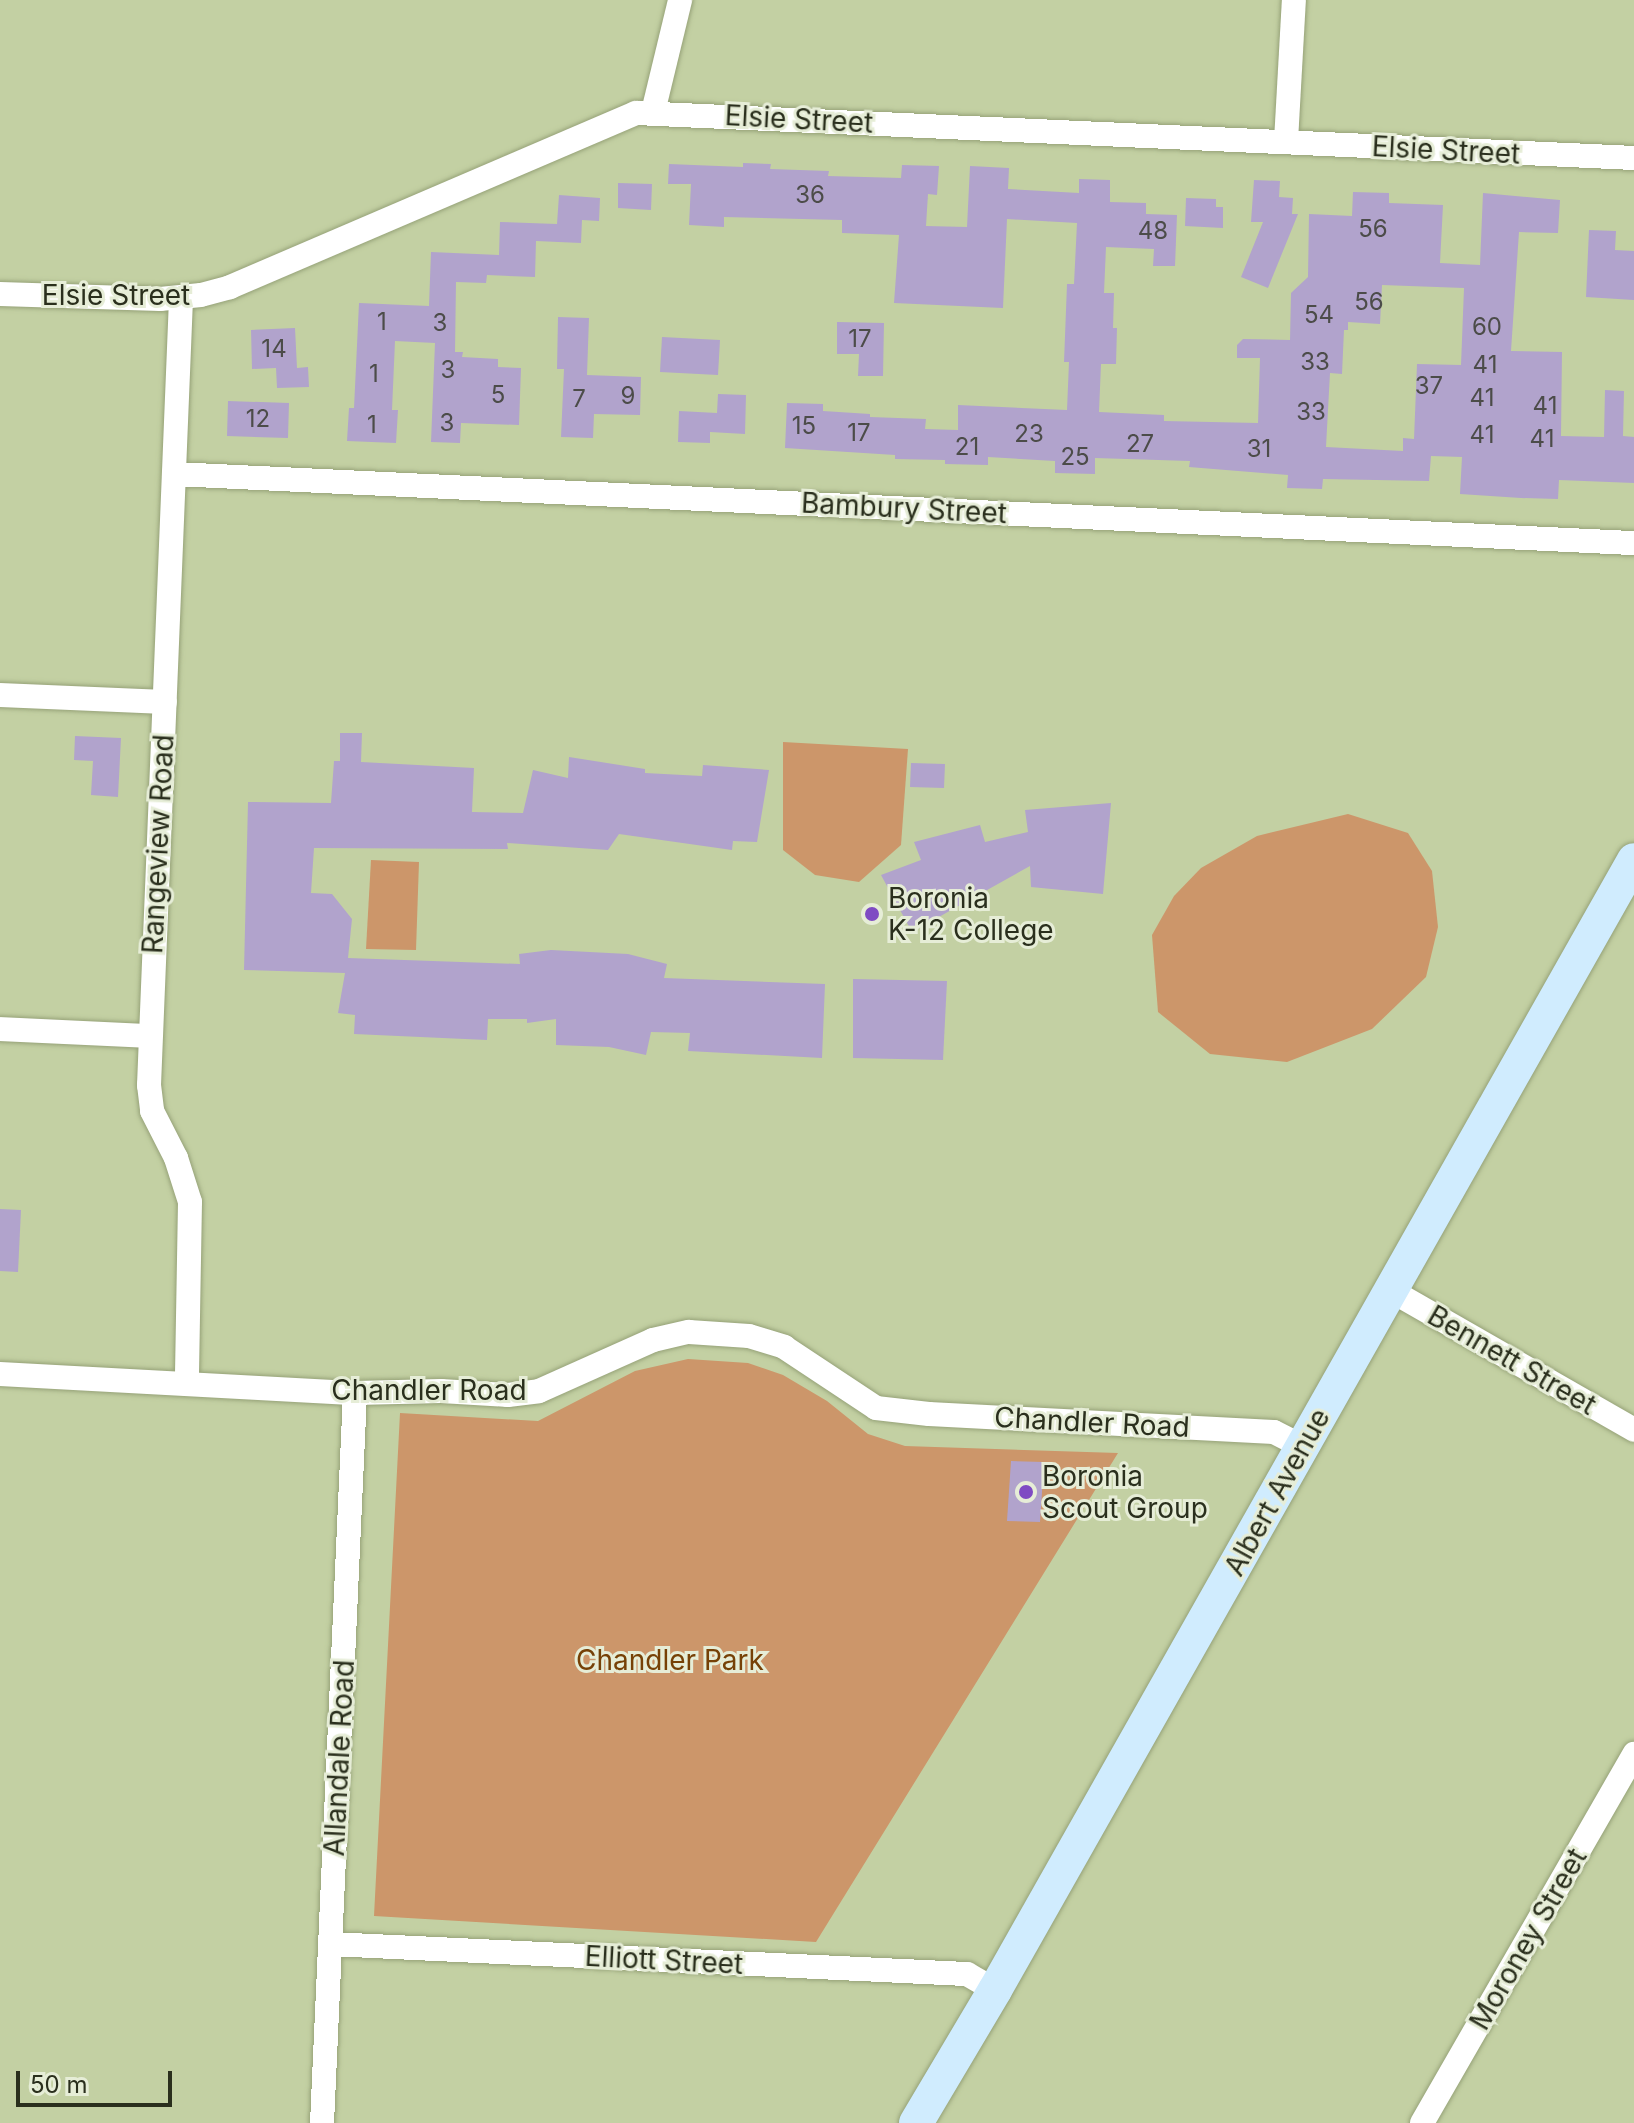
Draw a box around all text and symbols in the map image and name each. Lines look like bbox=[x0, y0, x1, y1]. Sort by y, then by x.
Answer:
street label: Elsie Street bbox=[724, 98, 874, 140]
street label: Elsie Street bbox=[1371, 129, 1521, 171]
house number: 36 bbox=[795, 181, 825, 209]
house number: 56 bbox=[1358, 215, 1388, 243]
house number: 48 bbox=[1138, 217, 1168, 245]
street label: Elsie Street bbox=[42, 278, 190, 312]
house number: 56 bbox=[1354, 288, 1384, 316]
house number: 54 bbox=[1304, 301, 1334, 329]
house number: 1 bbox=[377, 308, 387, 336]
house number: 3 bbox=[433, 309, 447, 337]
house number: 60 bbox=[1472, 313, 1502, 341]
house number: 17 bbox=[848, 325, 872, 353]
house number: 14 bbox=[261, 335, 287, 363]
house number: 33 bbox=[1300, 348, 1330, 376]
house number: 41 bbox=[1473, 351, 1497, 379]
house number: 3 bbox=[441, 356, 455, 384]
house number: 1 bbox=[369, 360, 379, 388]
house number: 37 bbox=[1415, 372, 1443, 400]
house number: 5 bbox=[491, 381, 505, 409]
house number: 9 bbox=[621, 382, 635, 410]
house number: 41 bbox=[1470, 384, 1494, 412]
house number: 7 bbox=[572, 385, 586, 413]
house number: 41 bbox=[1533, 392, 1557, 420]
house number: 33 bbox=[1296, 398, 1326, 426]
house number: 12 bbox=[246, 405, 270, 433]
house number: 3 bbox=[440, 409, 454, 437]
house number: 1 bbox=[367, 411, 377, 439]
house number: 15 bbox=[792, 412, 816, 440]
house number: 17 bbox=[847, 419, 871, 447]
house number: 23 bbox=[1014, 420, 1044, 448]
house number: 41 bbox=[1470, 421, 1494, 449]
house number: 41 bbox=[1530, 425, 1554, 453]
house number: 27 bbox=[1126, 430, 1154, 458]
house number: 21 bbox=[955, 433, 979, 461]
house number: 31 bbox=[1247, 435, 1271, 463]
house number: 25 bbox=[1060, 443, 1090, 471]
street label: Bambury Street bbox=[800, 486, 1008, 530]
street label: Rangeview Road bbox=[135, 733, 181, 955]
place label: Boronia K-12 College bbox=[888, 881, 1054, 947]
marker: Boronia K-12 College bbox=[863, 905, 881, 923]
street label: Bennett Street bbox=[1422, 1298, 1602, 1422]
street label: Chandler Road bbox=[331, 1373, 527, 1407]
street label: Chandler Road bbox=[994, 1400, 1190, 1444]
street label: Albert Avenue bbox=[1217, 1403, 1337, 1581]
place label: Boronia Scout Group bbox=[1042, 1459, 1208, 1525]
marker: Boronia Scout Group bbox=[1017, 1483, 1035, 1501]
park label: Chandler Park bbox=[576, 1643, 764, 1677]
street label: Allandale Road bbox=[317, 1659, 361, 1857]
street label: Moroney Street bbox=[1462, 1842, 1594, 2036]
street label: Elliott Street bbox=[584, 1939, 744, 1981]
scale bar bbox=[20, 2055, 176, 2105]
text: 50 m bbox=[30, 2070, 88, 2099]

